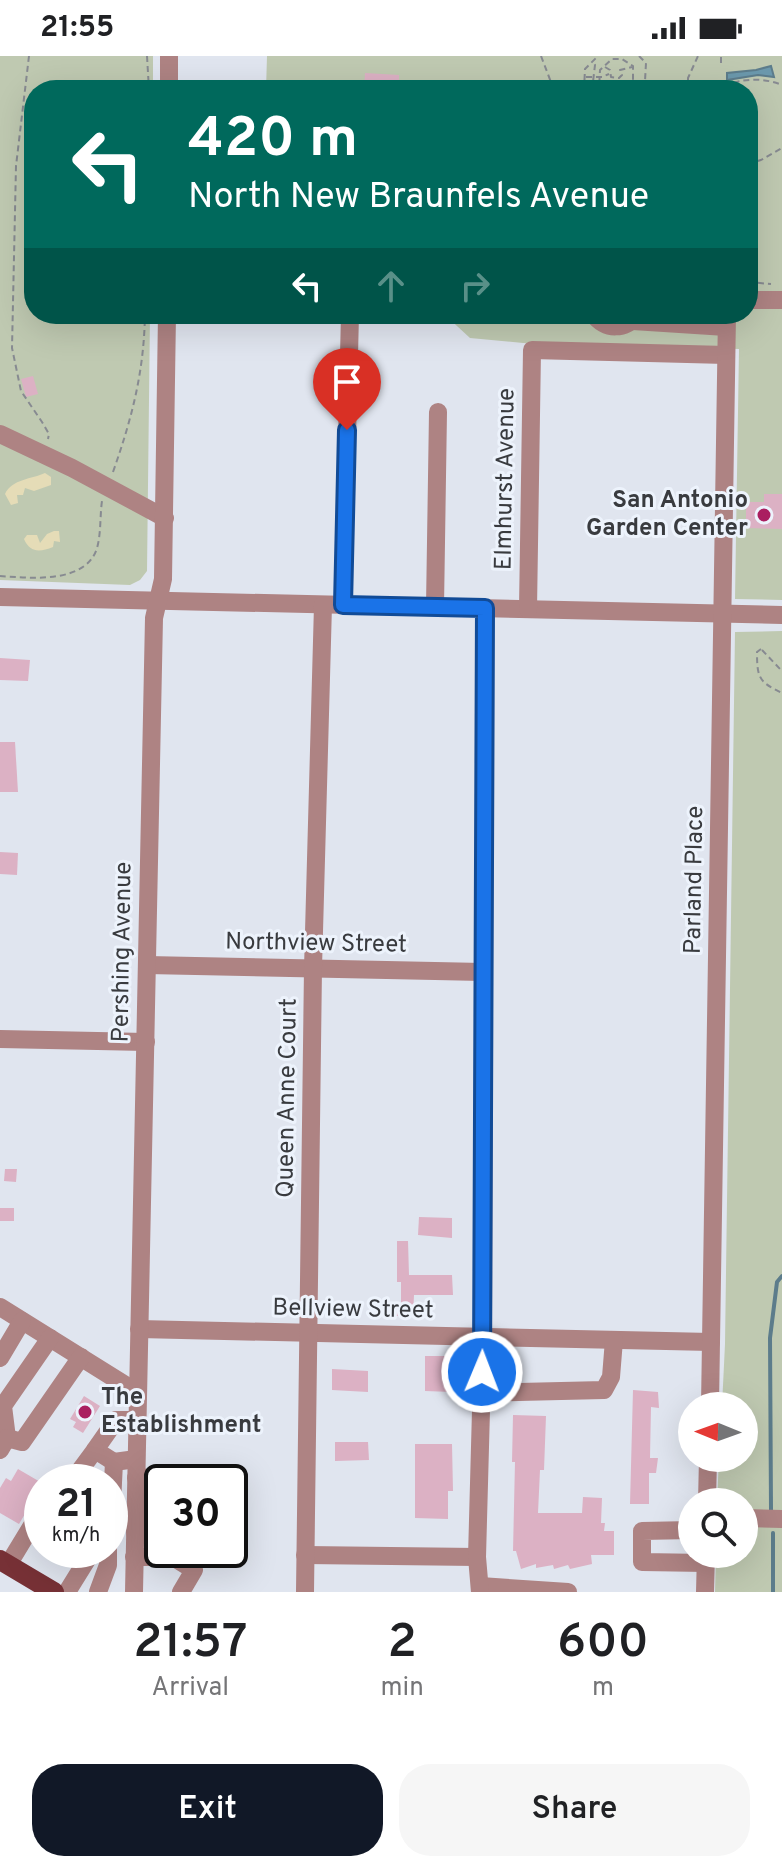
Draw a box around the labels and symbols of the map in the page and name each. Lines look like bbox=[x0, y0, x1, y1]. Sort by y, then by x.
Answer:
pin bbox=[313, 348, 381, 430]
street label: Elmhurst Avenue bbox=[489, 388, 523, 570]
place label: San Antonio Garden Center bbox=[586, 486, 748, 544]
marker: San Antonio Garden Center bbox=[755, 506, 773, 524]
street label: Parland Place bbox=[679, 805, 711, 955]
street label: Pershing Avenue bbox=[106, 861, 140, 1043]
street label: Northview Street bbox=[225, 927, 407, 961]
street label: Queen Anne Court bbox=[271, 998, 305, 1198]
street label: Bellview Street bbox=[272, 1294, 434, 1326]
position arrow bbox=[440, 1330, 524, 1414]
place label: The Establishment bbox=[101, 1383, 261, 1441]
north arrow bbox=[678, 1392, 758, 1472]
marker: The Establishment bbox=[76, 1403, 94, 1421]
speed limit sign: 30 bbox=[144, 1464, 248, 1568]

